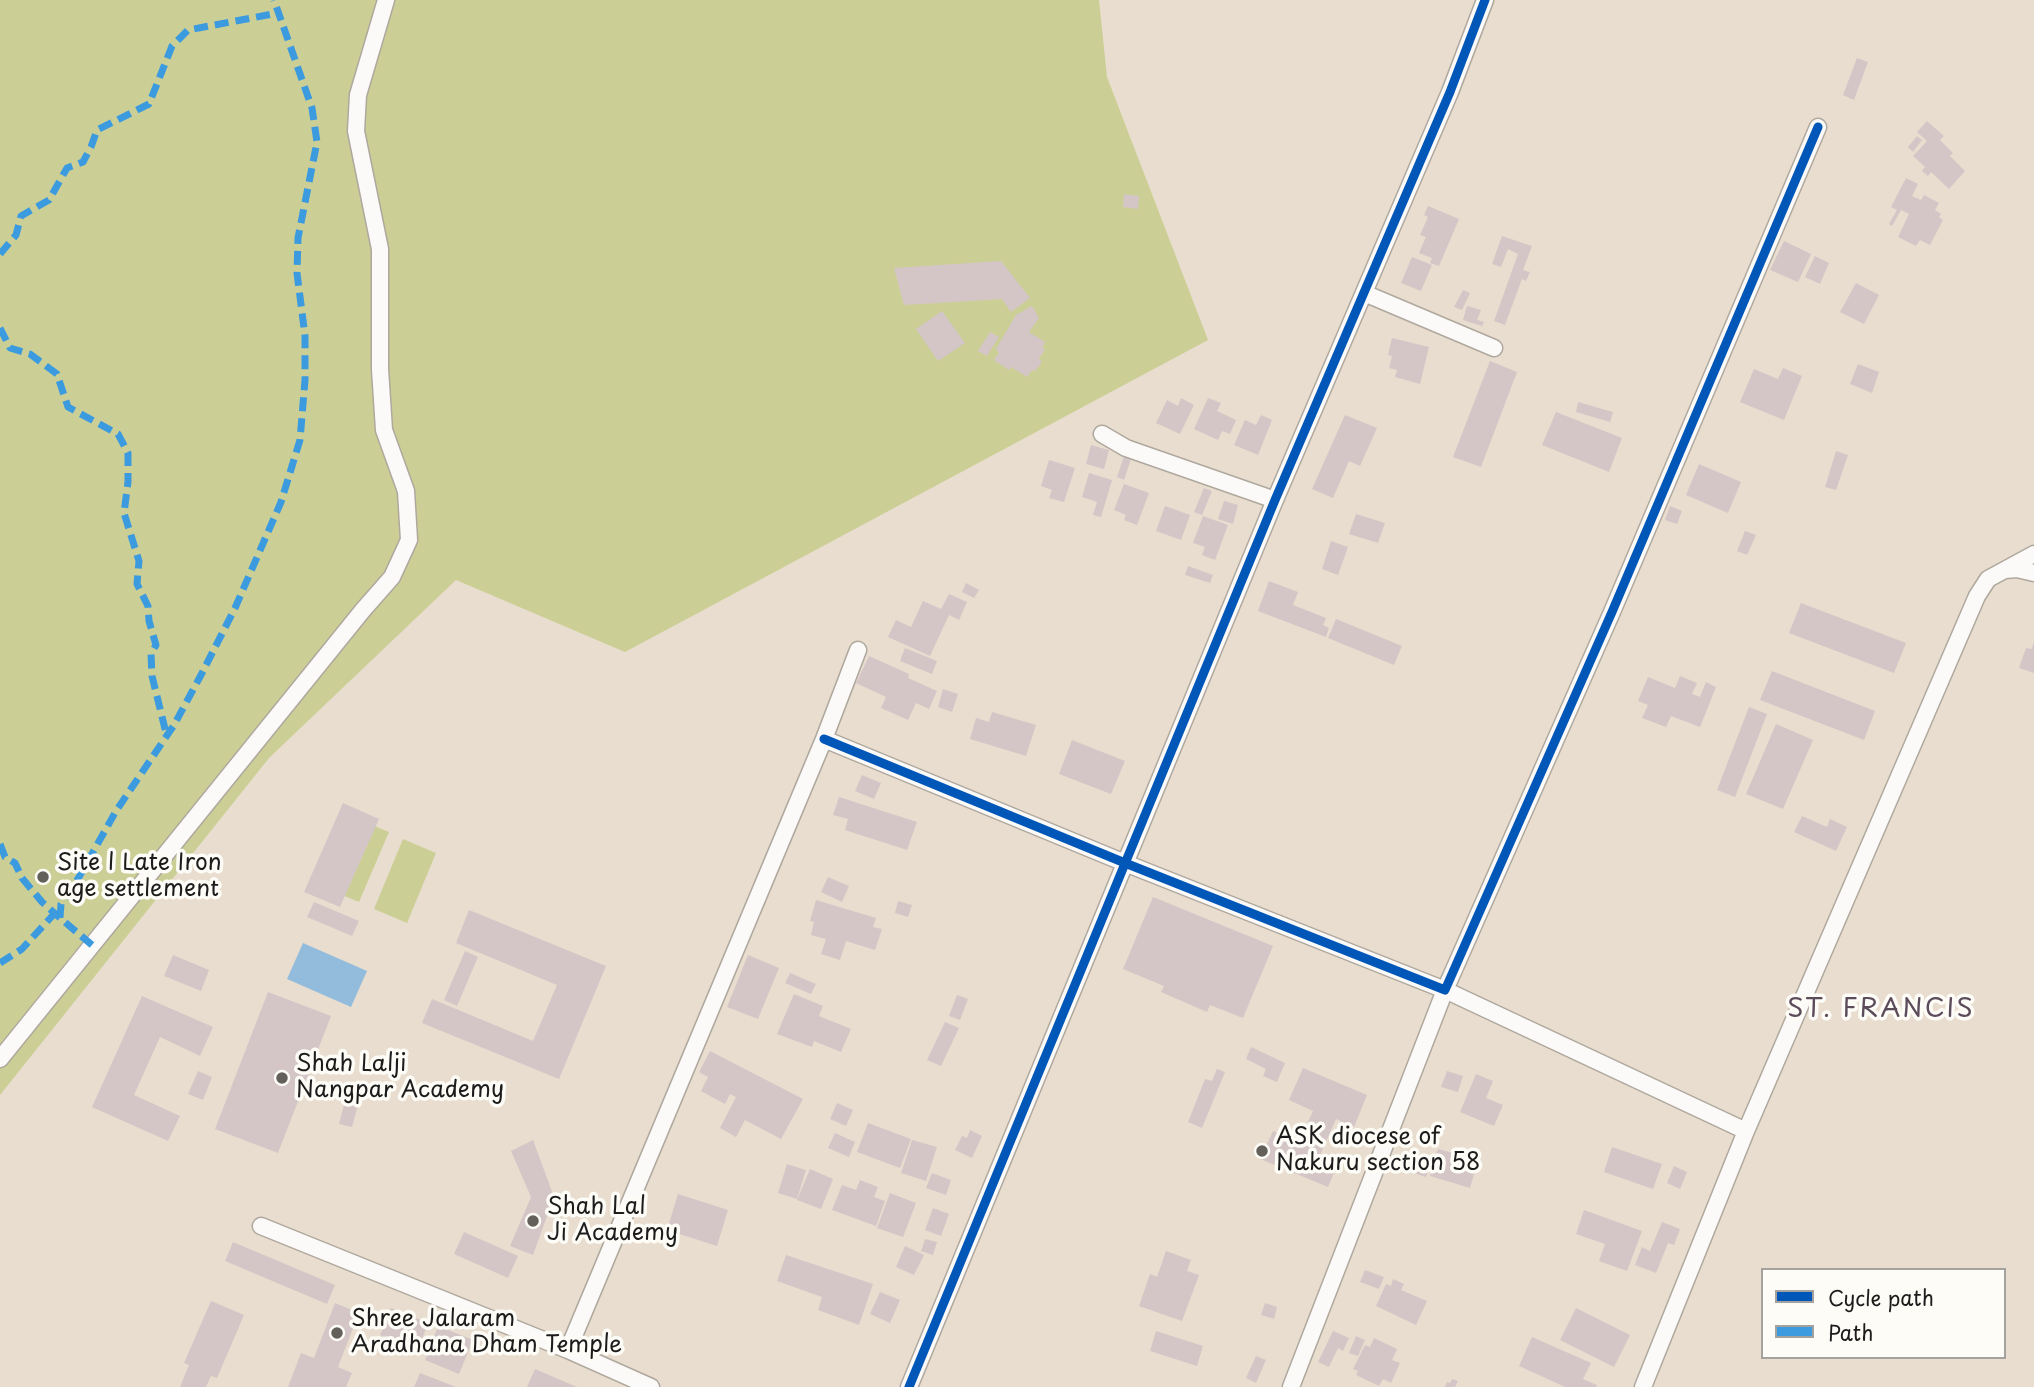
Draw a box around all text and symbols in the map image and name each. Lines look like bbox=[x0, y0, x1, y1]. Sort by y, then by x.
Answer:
place label: Site I Late Iron age settlement bbox=[57, 850, 221, 904]
marker: Site I Late Iron age settlement bbox=[35, 869, 51, 885]
district label: ST. FRANCIS bbox=[1790, 994, 1972, 1026]
place label: Shah Lalji Nangpar Academy bbox=[296, 1051, 504, 1105]
marker: Shah Lalji Nangpar Academy bbox=[274, 1070, 290, 1086]
place label: ASK diocese of Nakuru section 58 bbox=[1276, 1124, 1480, 1178]
marker: ASK diocese of Nakuru section 58 bbox=[1254, 1143, 1270, 1159]
place label: Shah Lal Ji Academy bbox=[547, 1194, 678, 1248]
marker: Shah Lal Ji Academy bbox=[525, 1213, 541, 1229]
legend bbox=[1761, 1268, 2006, 1359]
text: Cycle path bbox=[1828, 1281, 1934, 1313]
place label: Shree Jalaram Aradhana Dham Temple bbox=[351, 1306, 622, 1360]
text: Path bbox=[1828, 1316, 1873, 1348]
marker: Shree Jalaram Aradhana Dham Temple bbox=[329, 1325, 345, 1341]

